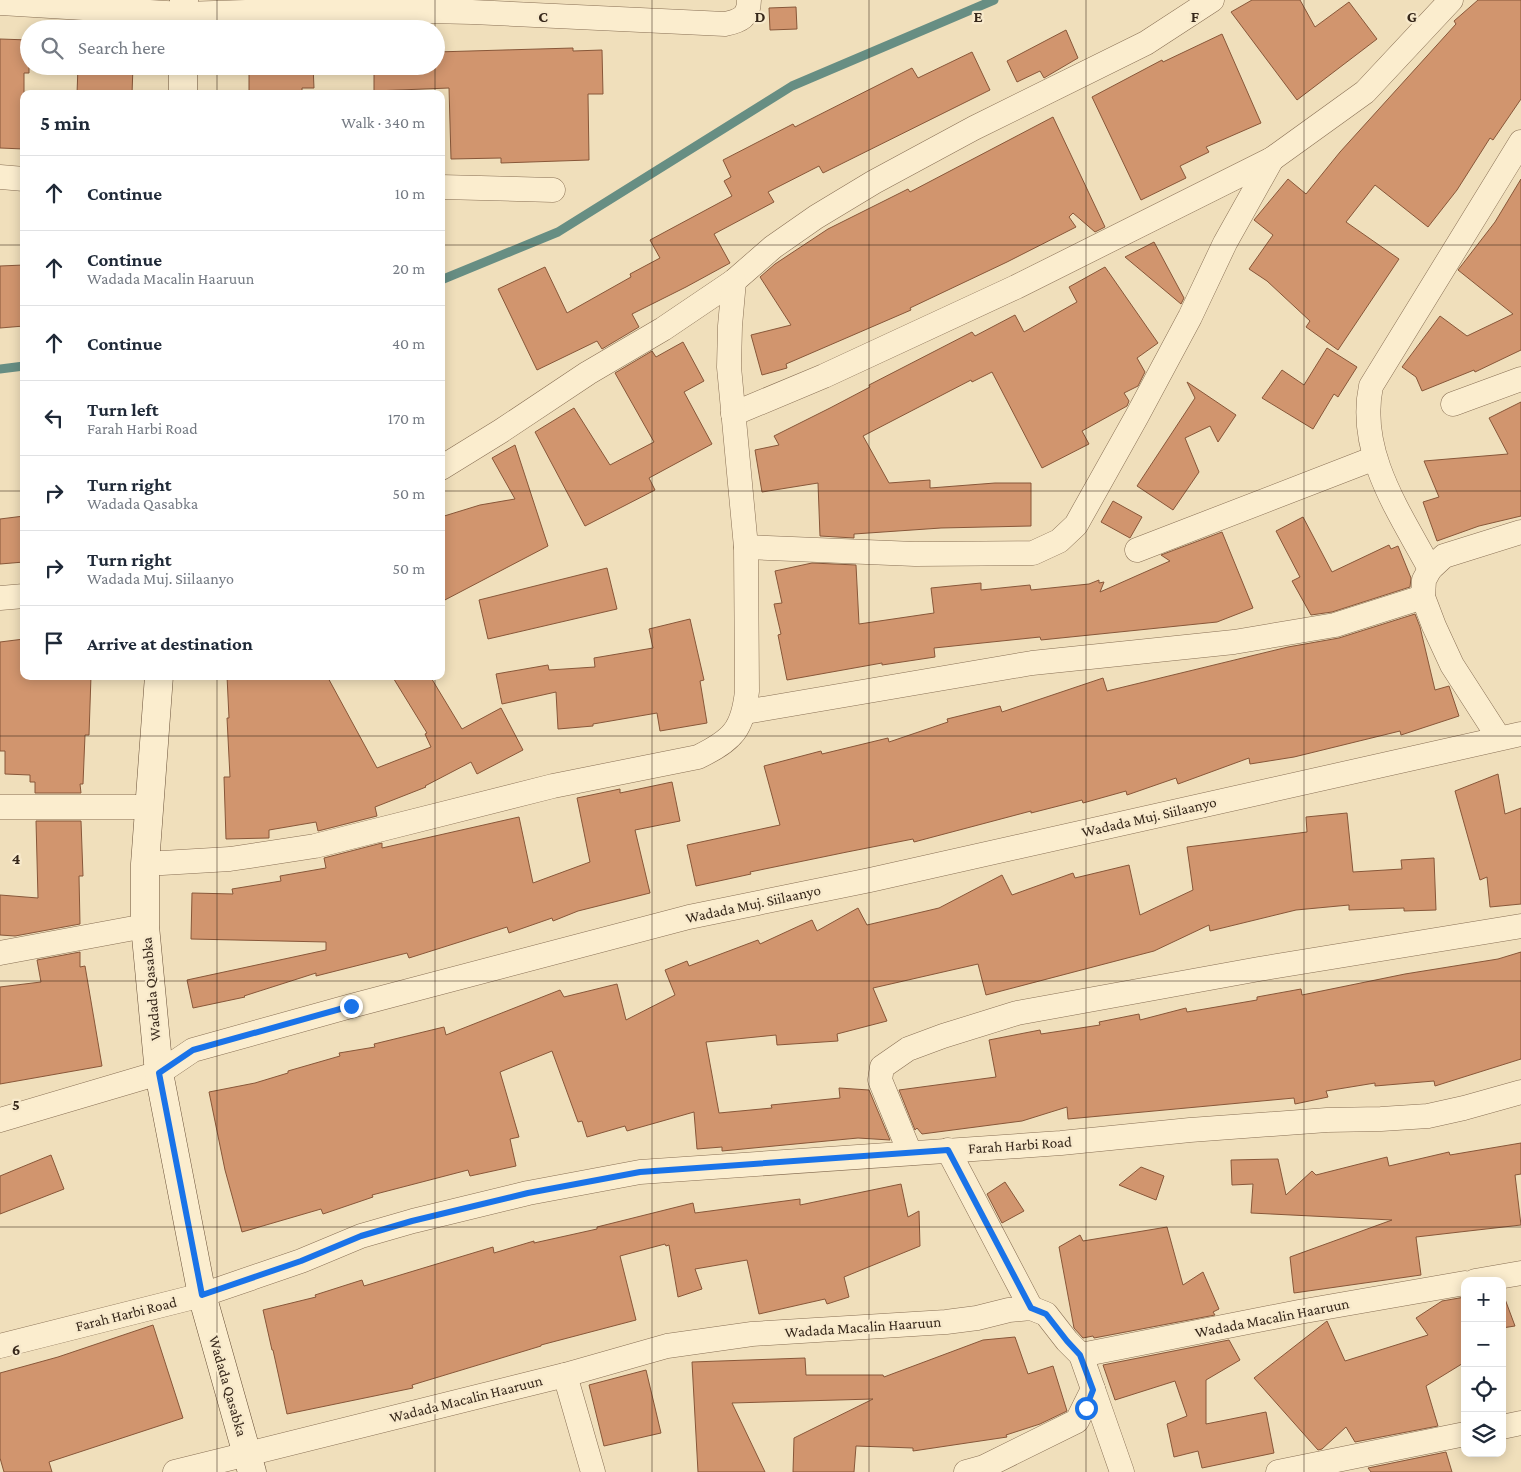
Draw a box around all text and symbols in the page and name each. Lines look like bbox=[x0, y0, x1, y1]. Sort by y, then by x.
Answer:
text: C bbox=[538, 8, 548, 25]
text: D bbox=[754, 8, 766, 25]
text: E bbox=[973, 8, 983, 25]
text: F bbox=[1191, 8, 1200, 25]
text: G bbox=[1407, 8, 1417, 25]
search box bbox=[20, 20, 445, 75]
icon: search bbox=[38, 34, 66, 62]
text: Search here bbox=[78, 37, 165, 58]
text: 5 min bbox=[40, 111, 90, 135]
text: Walk · 340 m bbox=[341, 114, 425, 131]
icon: ahead bbox=[40, 179, 68, 207]
text: Continue bbox=[87, 183, 162, 204]
text: 10 m bbox=[395, 185, 425, 202]
text: Continue bbox=[87, 249, 162, 270]
icon: ahead bbox=[40, 254, 68, 282]
text: 20 m bbox=[392, 260, 425, 277]
text: Wadada Macalin Haaruun bbox=[87, 270, 254, 287]
icon: ahead bbox=[40, 329, 68, 357]
text: Continue bbox=[87, 333, 162, 354]
text: 40 m bbox=[392, 335, 425, 352]
text: Turn left bbox=[87, 399, 159, 420]
icon: left bbox=[40, 404, 68, 432]
text: 170 m bbox=[388, 410, 425, 427]
text: Farah Harbi Road bbox=[87, 420, 198, 437]
text: Turn right bbox=[87, 474, 172, 495]
icon: right bbox=[40, 479, 68, 507]
text: 50 m bbox=[393, 485, 425, 502]
text: Wadada Qasabka bbox=[87, 495, 198, 512]
text: Turn right bbox=[87, 549, 172, 570]
icon: right bbox=[40, 554, 68, 582]
text: 50 m bbox=[393, 560, 425, 577]
text: Wadada Muj. Siilaanyo bbox=[87, 570, 234, 587]
icon: arrive bbox=[40, 629, 68, 657]
text: Arrive at destination bbox=[87, 633, 253, 654]
street label: Wadada Muj. Siilaanyo bbox=[1080, 794, 1218, 841]
text: 4 bbox=[12, 850, 21, 867]
street label: Wadada Muj. Siilaanyo bbox=[684, 882, 822, 927]
street label: Wadada Qasabka bbox=[138, 936, 164, 1042]
route end bbox=[340, 995, 363, 1018]
text: 5 bbox=[12, 1096, 20, 1113]
street label: Farah Harbi Road bbox=[968, 1133, 1072, 1157]
map controls bbox=[1461, 1277, 1506, 1457]
button: + bbox=[1461, 1277, 1506, 1322]
street label: Farah Harbi Road bbox=[74, 1294, 178, 1334]
street label: Wadada Macalin Haaruun bbox=[1193, 1295, 1351, 1341]
street label: Wadada Macalin Haaruun bbox=[784, 1314, 942, 1340]
button: − bbox=[1461, 1322, 1506, 1367]
street label: Wadada Qasabka bbox=[206, 1334, 250, 1438]
text: 6 bbox=[12, 1341, 20, 1358]
button: locate bbox=[1461, 1367, 1506, 1412]
street label: Wadada Macalin Haaruun bbox=[388, 1372, 544, 1426]
route start bbox=[1075, 1397, 1098, 1420]
button: layers bbox=[1461, 1412, 1506, 1457]

